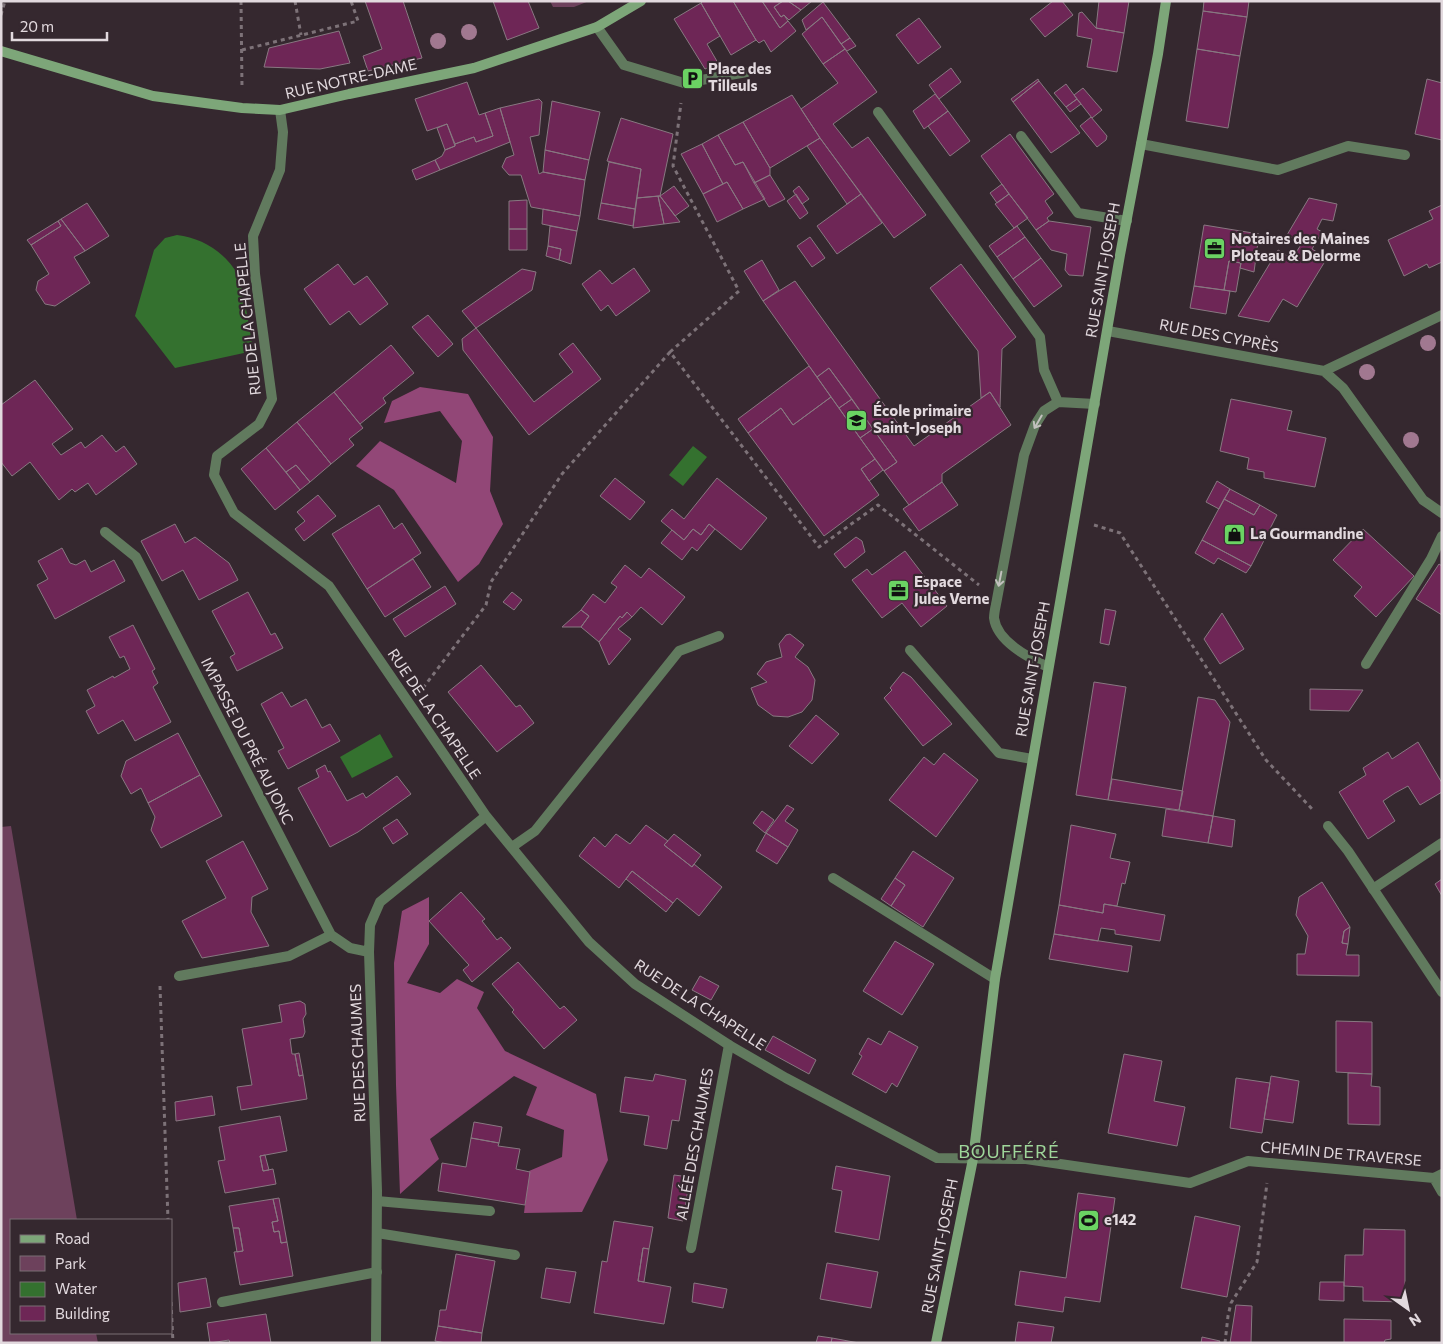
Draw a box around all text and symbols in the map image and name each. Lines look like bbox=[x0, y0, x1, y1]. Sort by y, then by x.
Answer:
scale bar bbox=[12, 10, 108, 42]
text: 20 m bbox=[20, 17, 54, 35]
street label: RUE NOTRE-DAME bbox=[283, 54, 419, 102]
place label: Place des Tilleuls bbox=[708, 59, 771, 94]
parking icon: Place des Tilleuls bbox=[680, 66, 704, 90]
street label: RUE SAINT-JOSEPH bbox=[1081, 201, 1123, 339]
place label: Notaires des Maines Ploteau & Delorme bbox=[1231, 229, 1370, 264]
office icon: Notaires des Maines Ploteau & Delorme bbox=[1203, 236, 1227, 260]
street label: RUE DE LA CHAPELLE bbox=[230, 242, 264, 396]
street label: RUE DES CYPRÈS bbox=[1158, 314, 1281, 355]
place label: École primaire Saint-Joseph bbox=[873, 401, 971, 436]
school or university icon: École primaire Saint-Joseph bbox=[845, 408, 869, 432]
one-way arrow bbox=[1032, 414, 1042, 428]
shop icon: La Gourmandine bbox=[1222, 522, 1246, 546]
place label: La Gourmandine bbox=[1250, 524, 1363, 542]
one-way arrow bbox=[995, 571, 1005, 587]
place label: Espace Jules Verne bbox=[914, 572, 990, 607]
office icon: Espace Jules Verne bbox=[886, 579, 910, 603]
street label: RUE SAINT-JOSEPH bbox=[1011, 600, 1053, 738]
street label: RUE DE LA CHAPELLE bbox=[384, 645, 485, 782]
street label: IMPASSE DU PRÉ AU JONC bbox=[198, 654, 299, 827]
street label: RUE DE LA CHAPELLE bbox=[631, 955, 770, 1054]
street label: RUE DES CHAUMES bbox=[346, 983, 368, 1122]
street label: ALLÉE DES CHAUMES bbox=[671, 1066, 716, 1221]
street label: CHEMIN DE TRAVERSE bbox=[1260, 1137, 1423, 1169]
district label: BOUFFÉRÉ bbox=[958, 1140, 1060, 1162]
street label: RUE SAINT-JOSEPH bbox=[917, 1177, 961, 1315]
sports icon: e142 bbox=[1076, 1208, 1100, 1232]
place label: e142 bbox=[1104, 1210, 1136, 1228]
legend bbox=[10, 1219, 172, 1334]
text: Road bbox=[55, 1229, 90, 1247]
text: Park bbox=[55, 1254, 86, 1272]
text: Water bbox=[55, 1279, 97, 1297]
north arrow bbox=[1383, 1284, 1433, 1334]
text: Building bbox=[55, 1304, 110, 1322]
text: N bbox=[1406, 1310, 1424, 1330]

